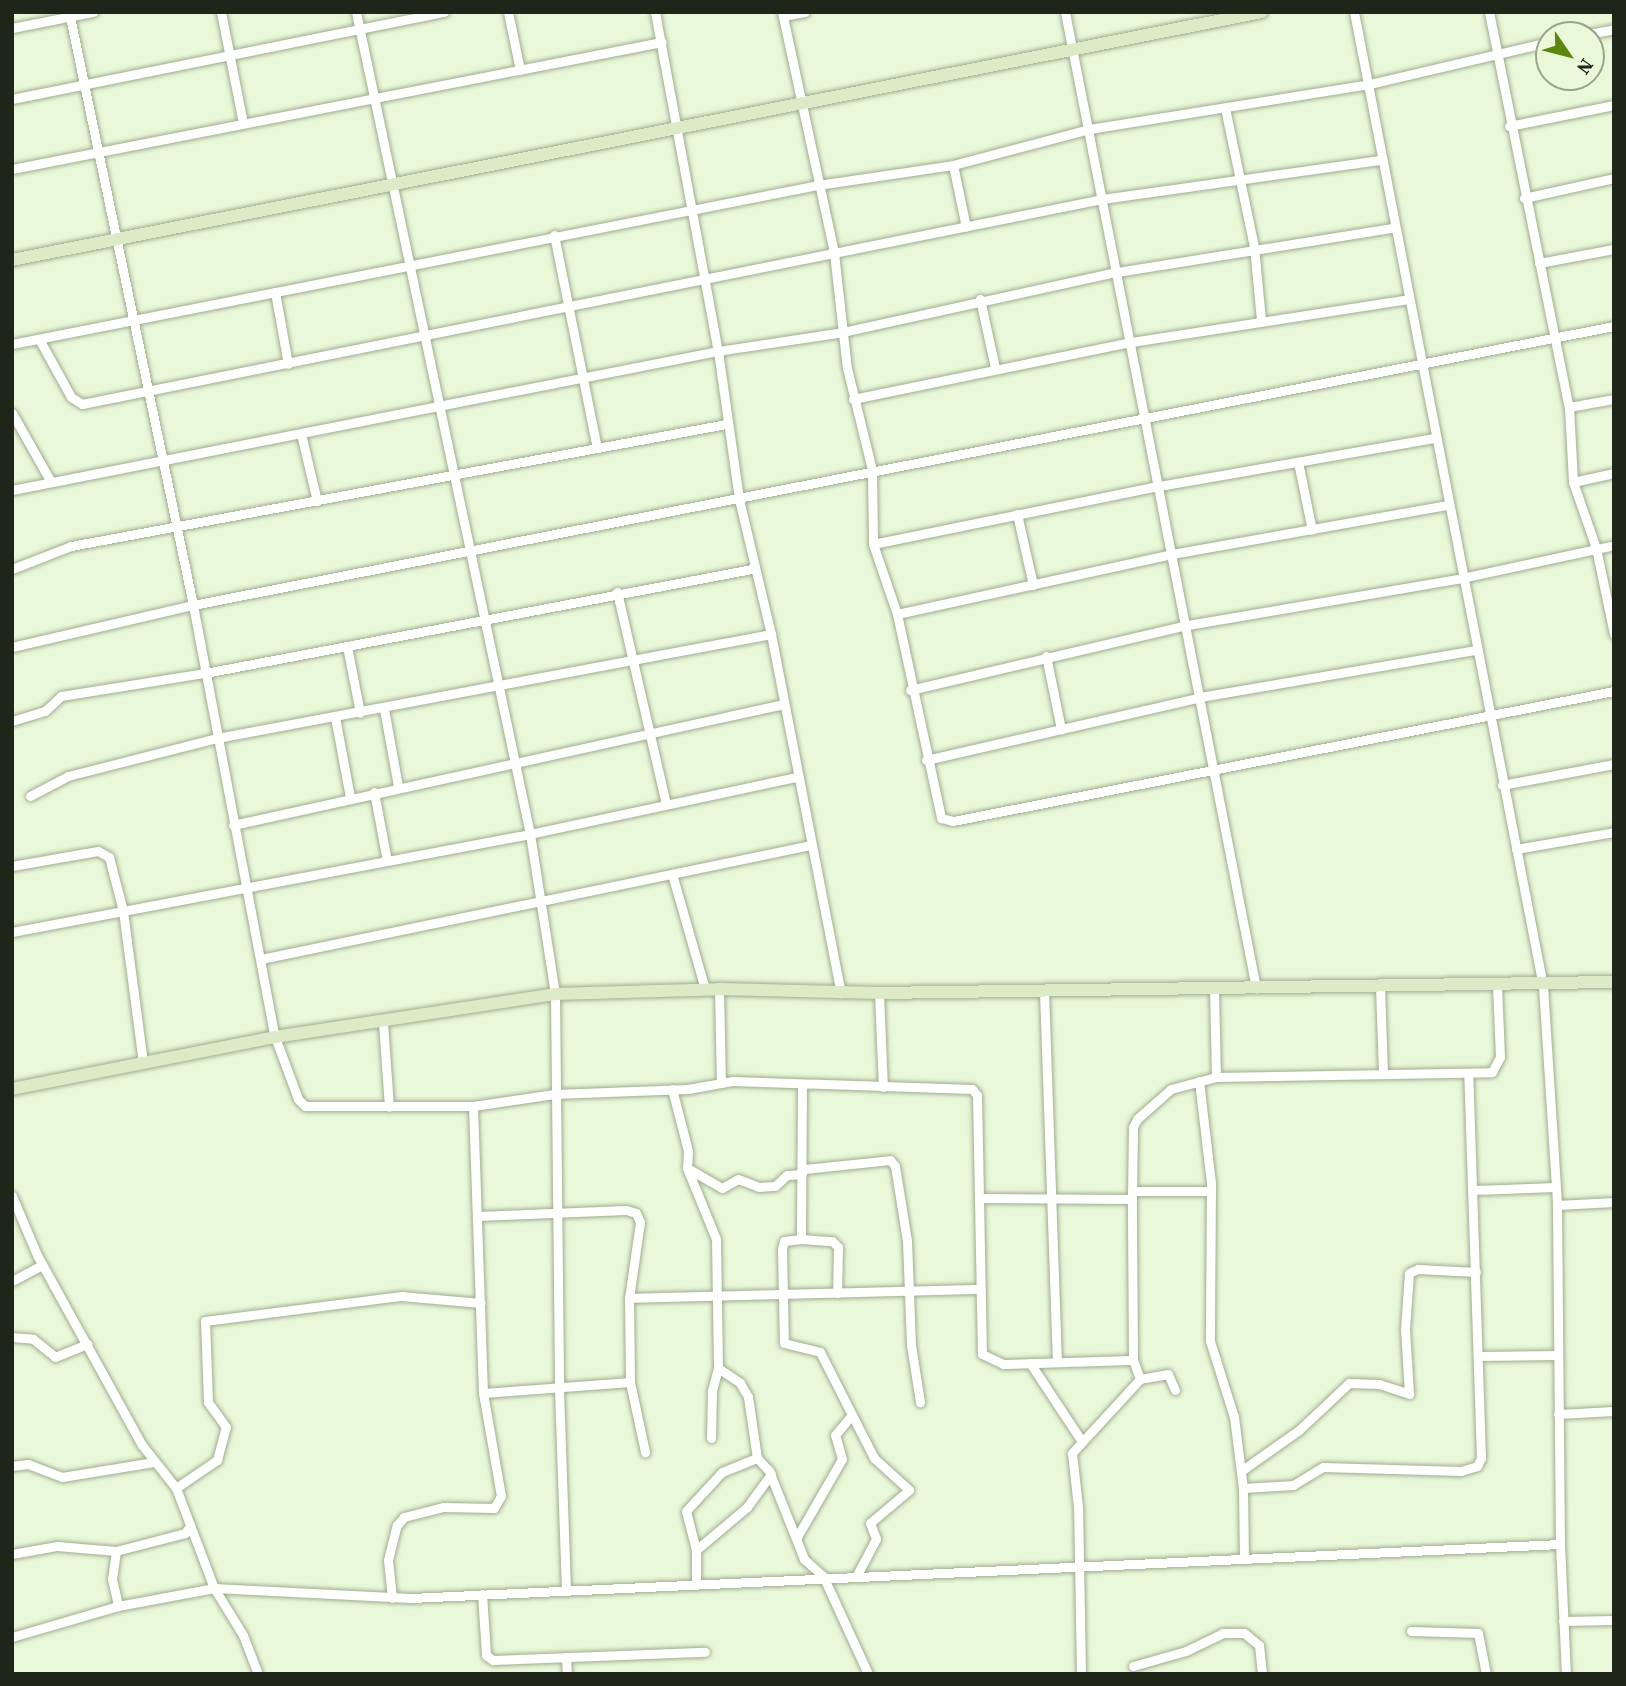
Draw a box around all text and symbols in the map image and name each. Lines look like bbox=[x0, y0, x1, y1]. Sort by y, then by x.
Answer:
north arrow bbox=[1535, 21, 1605, 91]
text: N bbox=[1571, 54, 1600, 80]

